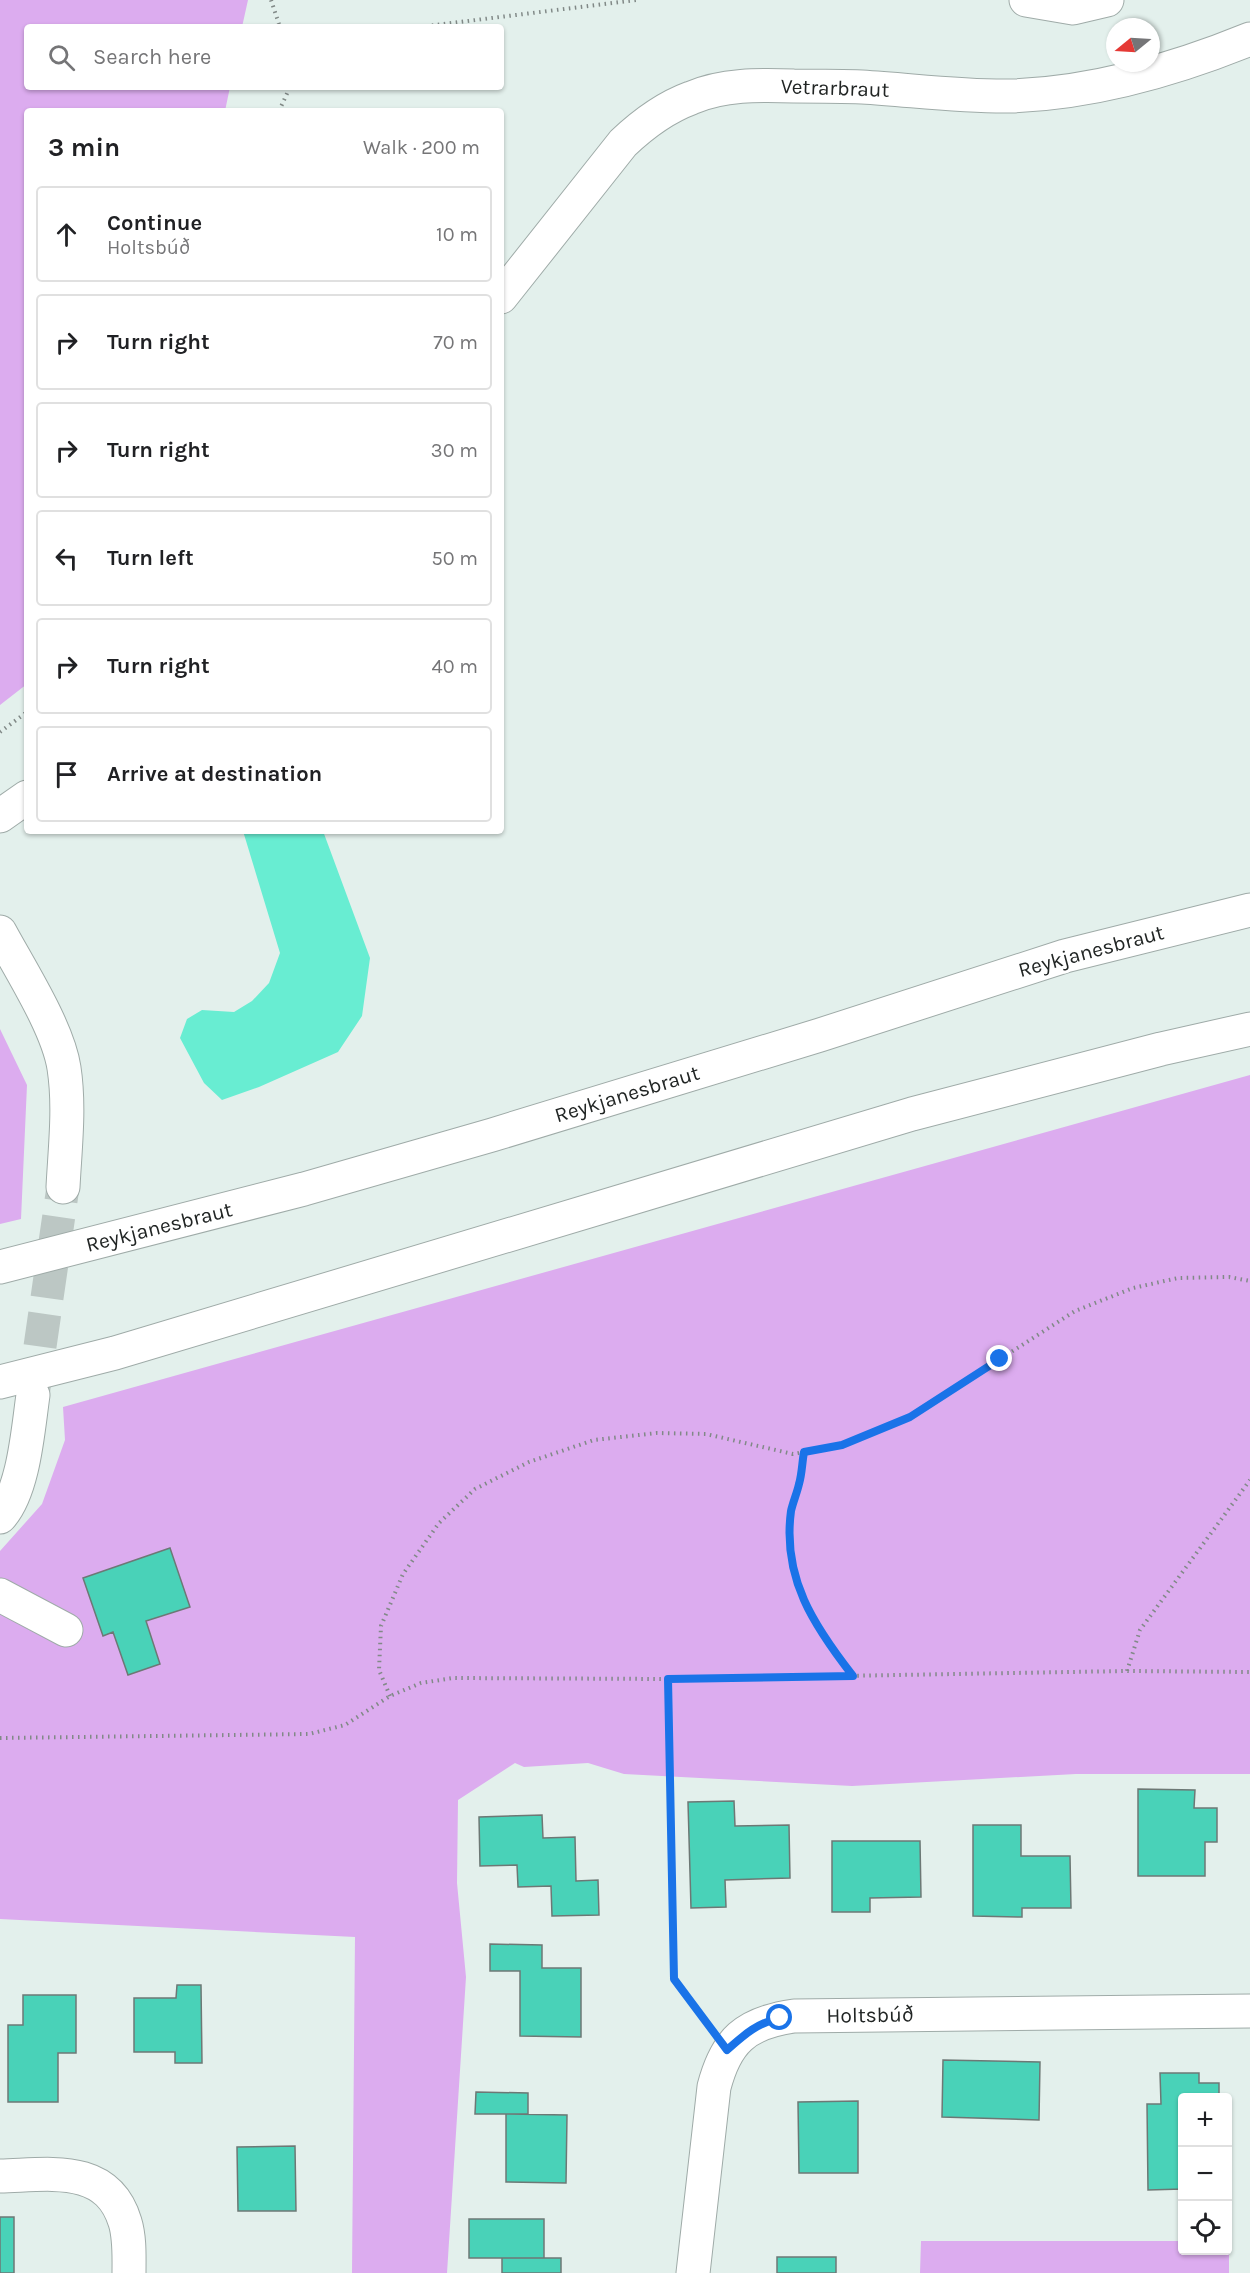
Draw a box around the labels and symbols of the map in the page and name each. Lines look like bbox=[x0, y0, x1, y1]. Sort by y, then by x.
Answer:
north arrow bbox=[1106, 18, 1160, 72]
street label: Vetrarbraut bbox=[780, 74, 890, 102]
street label: Reykjanesbraut bbox=[1015, 920, 1167, 982]
street label: Reykjanesbraut bbox=[552, 1061, 702, 1127]
street label: Reykjanesbraut bbox=[83, 1197, 235, 1257]
route end bbox=[986, 1345, 1012, 1371]
street label: Holtsbúð bbox=[826, 2002, 914, 2028]
route start bbox=[766, 2004, 792, 2030]

